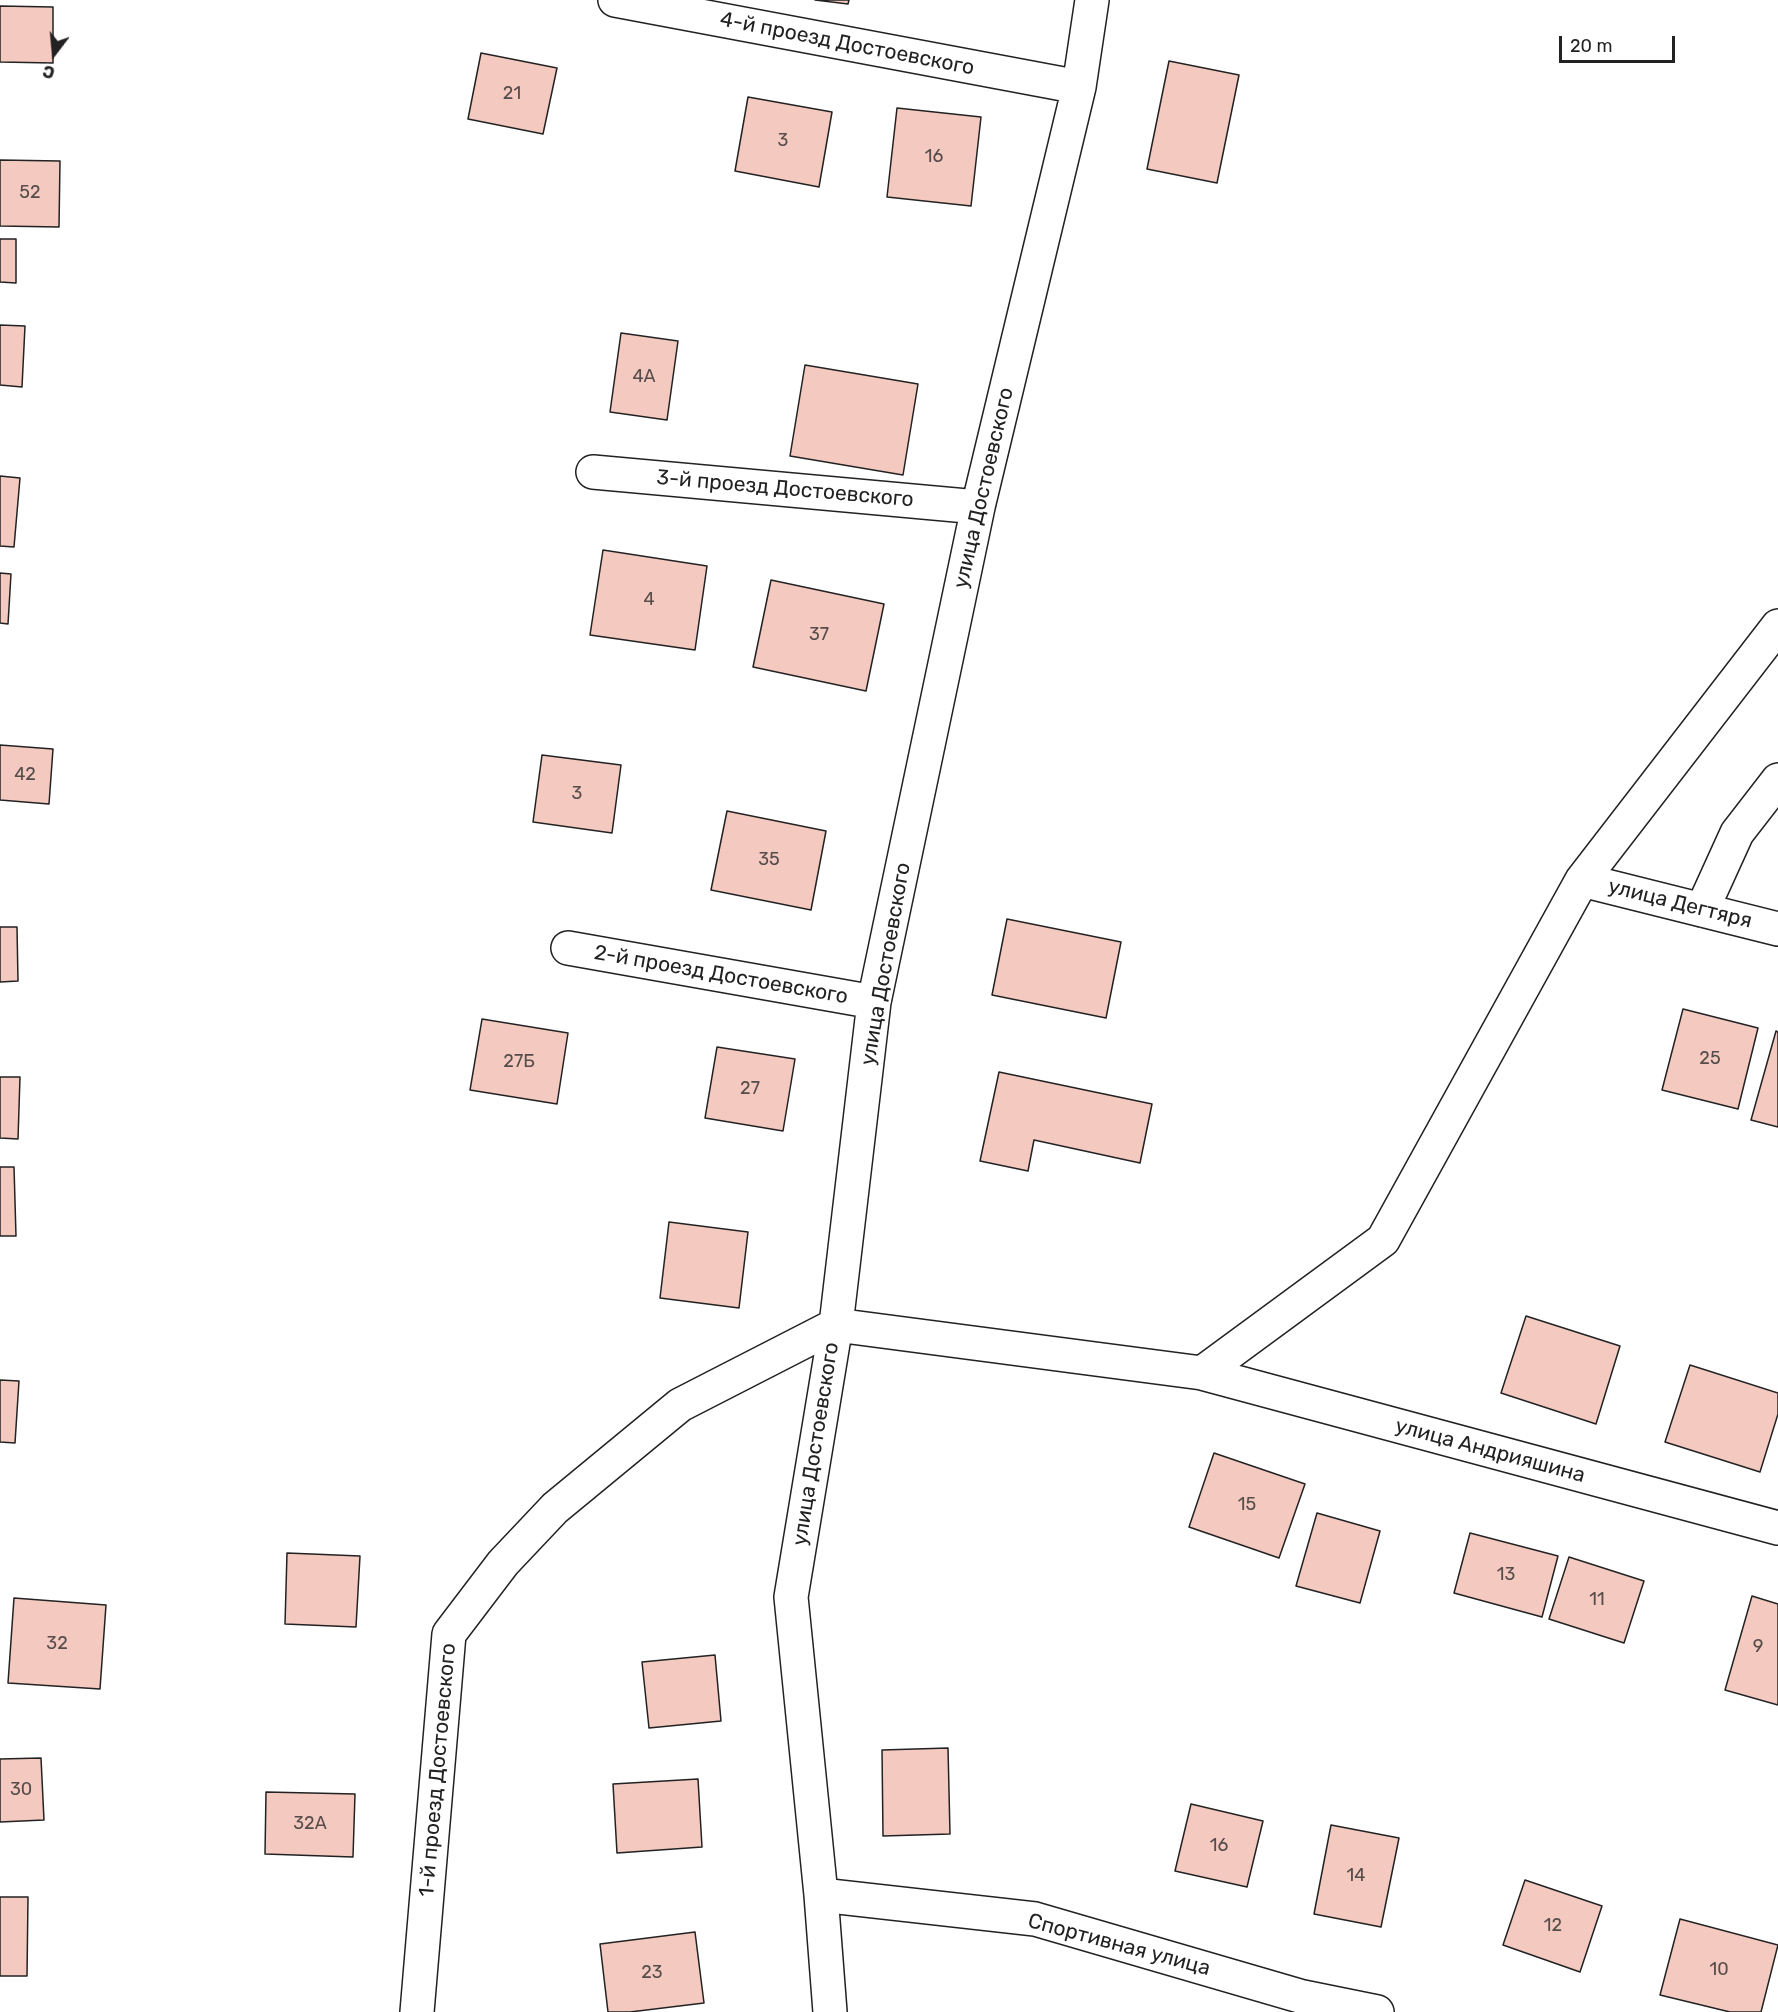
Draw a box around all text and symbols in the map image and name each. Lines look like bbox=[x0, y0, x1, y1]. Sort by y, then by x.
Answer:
street label: 4-й проезд Достоевского bbox=[718, 7, 976, 81]
north arrow bbox=[24, 24, 84, 84]
scale bar bbox=[1562, 24, 1678, 62]
text: 20 m bbox=[1570, 35, 1612, 57]
text: С bbox=[41, 61, 57, 82]
house number: 21 bbox=[503, 83, 521, 105]
house number: 3 bbox=[778, 130, 788, 152]
house number: 16 bbox=[925, 146, 943, 168]
house number: 52 bbox=[19, 182, 41, 204]
house number: 4А bbox=[632, 366, 656, 388]
street label: улица Достоевского bbox=[949, 385, 1019, 591]
street label: 3-й проезд Достоевского bbox=[655, 465, 915, 513]
house number: 4 bbox=[643, 589, 655, 611]
house number: 37 bbox=[809, 624, 829, 646]
house number: 42 bbox=[14, 764, 36, 786]
house number: 3 bbox=[572, 783, 582, 805]
house number: 35 bbox=[758, 849, 780, 871]
street label: улица Достоевского bbox=[856, 861, 916, 1067]
street label: улица Дегтяря bbox=[1605, 874, 1755, 934]
street label: 2-й проезд Достоевского bbox=[592, 940, 850, 1010]
house number: 25 bbox=[1699, 1048, 1721, 1070]
house number: 27Б bbox=[503, 1051, 535, 1073]
house number: 27 bbox=[740, 1078, 760, 1100]
street label: улица Достоевского bbox=[787, 1340, 845, 1548]
street label: улица Андрияшина bbox=[1392, 1414, 1588, 1488]
house number: 15 bbox=[1238, 1494, 1256, 1516]
house number: 13 bbox=[1497, 1564, 1515, 1586]
house number: 11 bbox=[1589, 1589, 1605, 1611]
house number: 32 bbox=[46, 1633, 68, 1655]
house number: 9 bbox=[1753, 1636, 1763, 1658]
street label: 1-й проезд Достоевского bbox=[414, 1642, 462, 1898]
house number: 30 bbox=[10, 1779, 32, 1801]
house number: 32А bbox=[293, 1813, 327, 1835]
house number: 16 bbox=[1210, 1835, 1228, 1857]
house number: 14 bbox=[1347, 1865, 1365, 1887]
street label: Спортивная улица bbox=[1025, 1909, 1213, 1981]
house number: 12 bbox=[1544, 1915, 1562, 1937]
house number: 10 bbox=[1709, 1959, 1729, 1981]
house number: 23 bbox=[641, 1962, 663, 1984]

